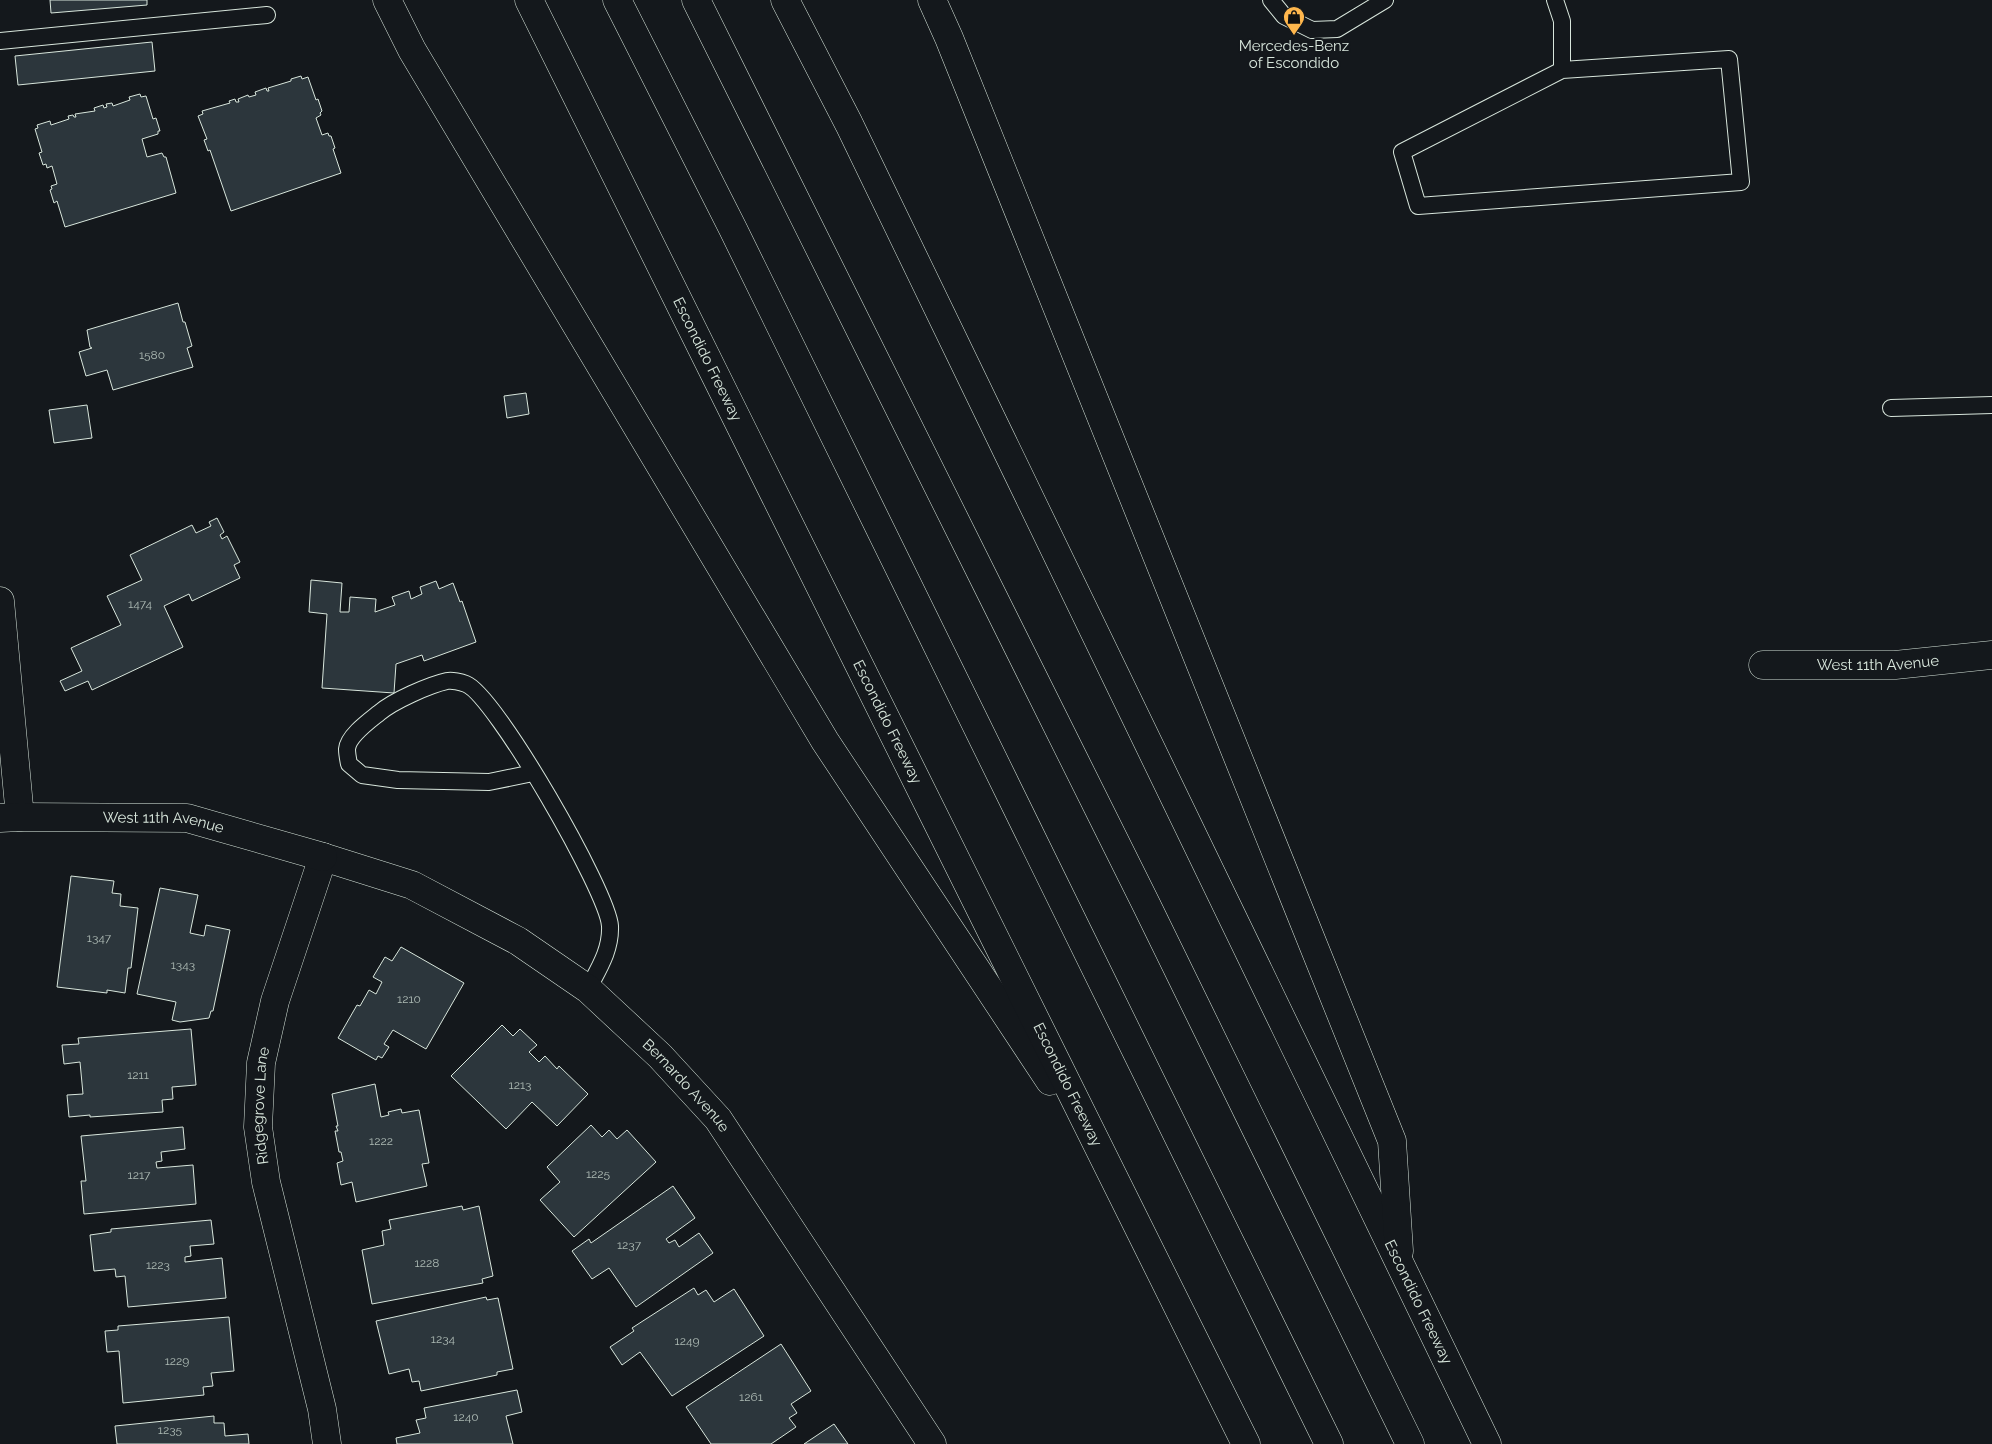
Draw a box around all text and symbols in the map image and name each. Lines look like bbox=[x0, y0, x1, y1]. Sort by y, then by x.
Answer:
shop icon: Mercedes-Benz of Escondido bbox=[1282, 5, 1306, 36]
place label: Mercedes-Benz of Escondido bbox=[1239, 37, 1349, 72]
street label: Escondido Freeway bbox=[669, 294, 746, 424]
house number: 1580 bbox=[139, 348, 165, 362]
house number: 1474 bbox=[128, 597, 152, 611]
street label: West 11th Avenue bbox=[1817, 652, 1940, 674]
street label: Escondido Freeway bbox=[849, 657, 926, 787]
street label: West 11th Avenue bbox=[103, 808, 226, 837]
house number: 1347 bbox=[87, 931, 112, 945]
house number: 1343 bbox=[171, 958, 195, 972]
house number: 1210 bbox=[397, 992, 421, 1006]
street label: Escondido Freeway bbox=[1029, 1020, 1106, 1149]
street label: Bernardo Avenue bbox=[639, 1035, 733, 1136]
street label: Ridgegrove Lane bbox=[249, 1045, 273, 1166]
house number: 1211 bbox=[127, 1068, 149, 1082]
house number: 1213 bbox=[509, 1078, 531, 1092]
house number: 1222 bbox=[369, 1134, 393, 1148]
house number: 1225 bbox=[586, 1167, 611, 1181]
house number: 1217 bbox=[128, 1168, 151, 1182]
street label: Escondido Freeway bbox=[1381, 1237, 1456, 1367]
house number: 1237 bbox=[617, 1238, 642, 1252]
house number: 1228 bbox=[415, 1256, 439, 1270]
house number: 1223 bbox=[146, 1258, 170, 1272]
house number: 1234 bbox=[431, 1332, 456, 1346]
house number: 1249 bbox=[675, 1334, 699, 1348]
house number: 1229 bbox=[165, 1354, 189, 1368]
house number: 1261 bbox=[739, 1390, 763, 1404]
house number: 1240 bbox=[453, 1410, 479, 1424]
house number: 1235 bbox=[158, 1423, 183, 1437]

